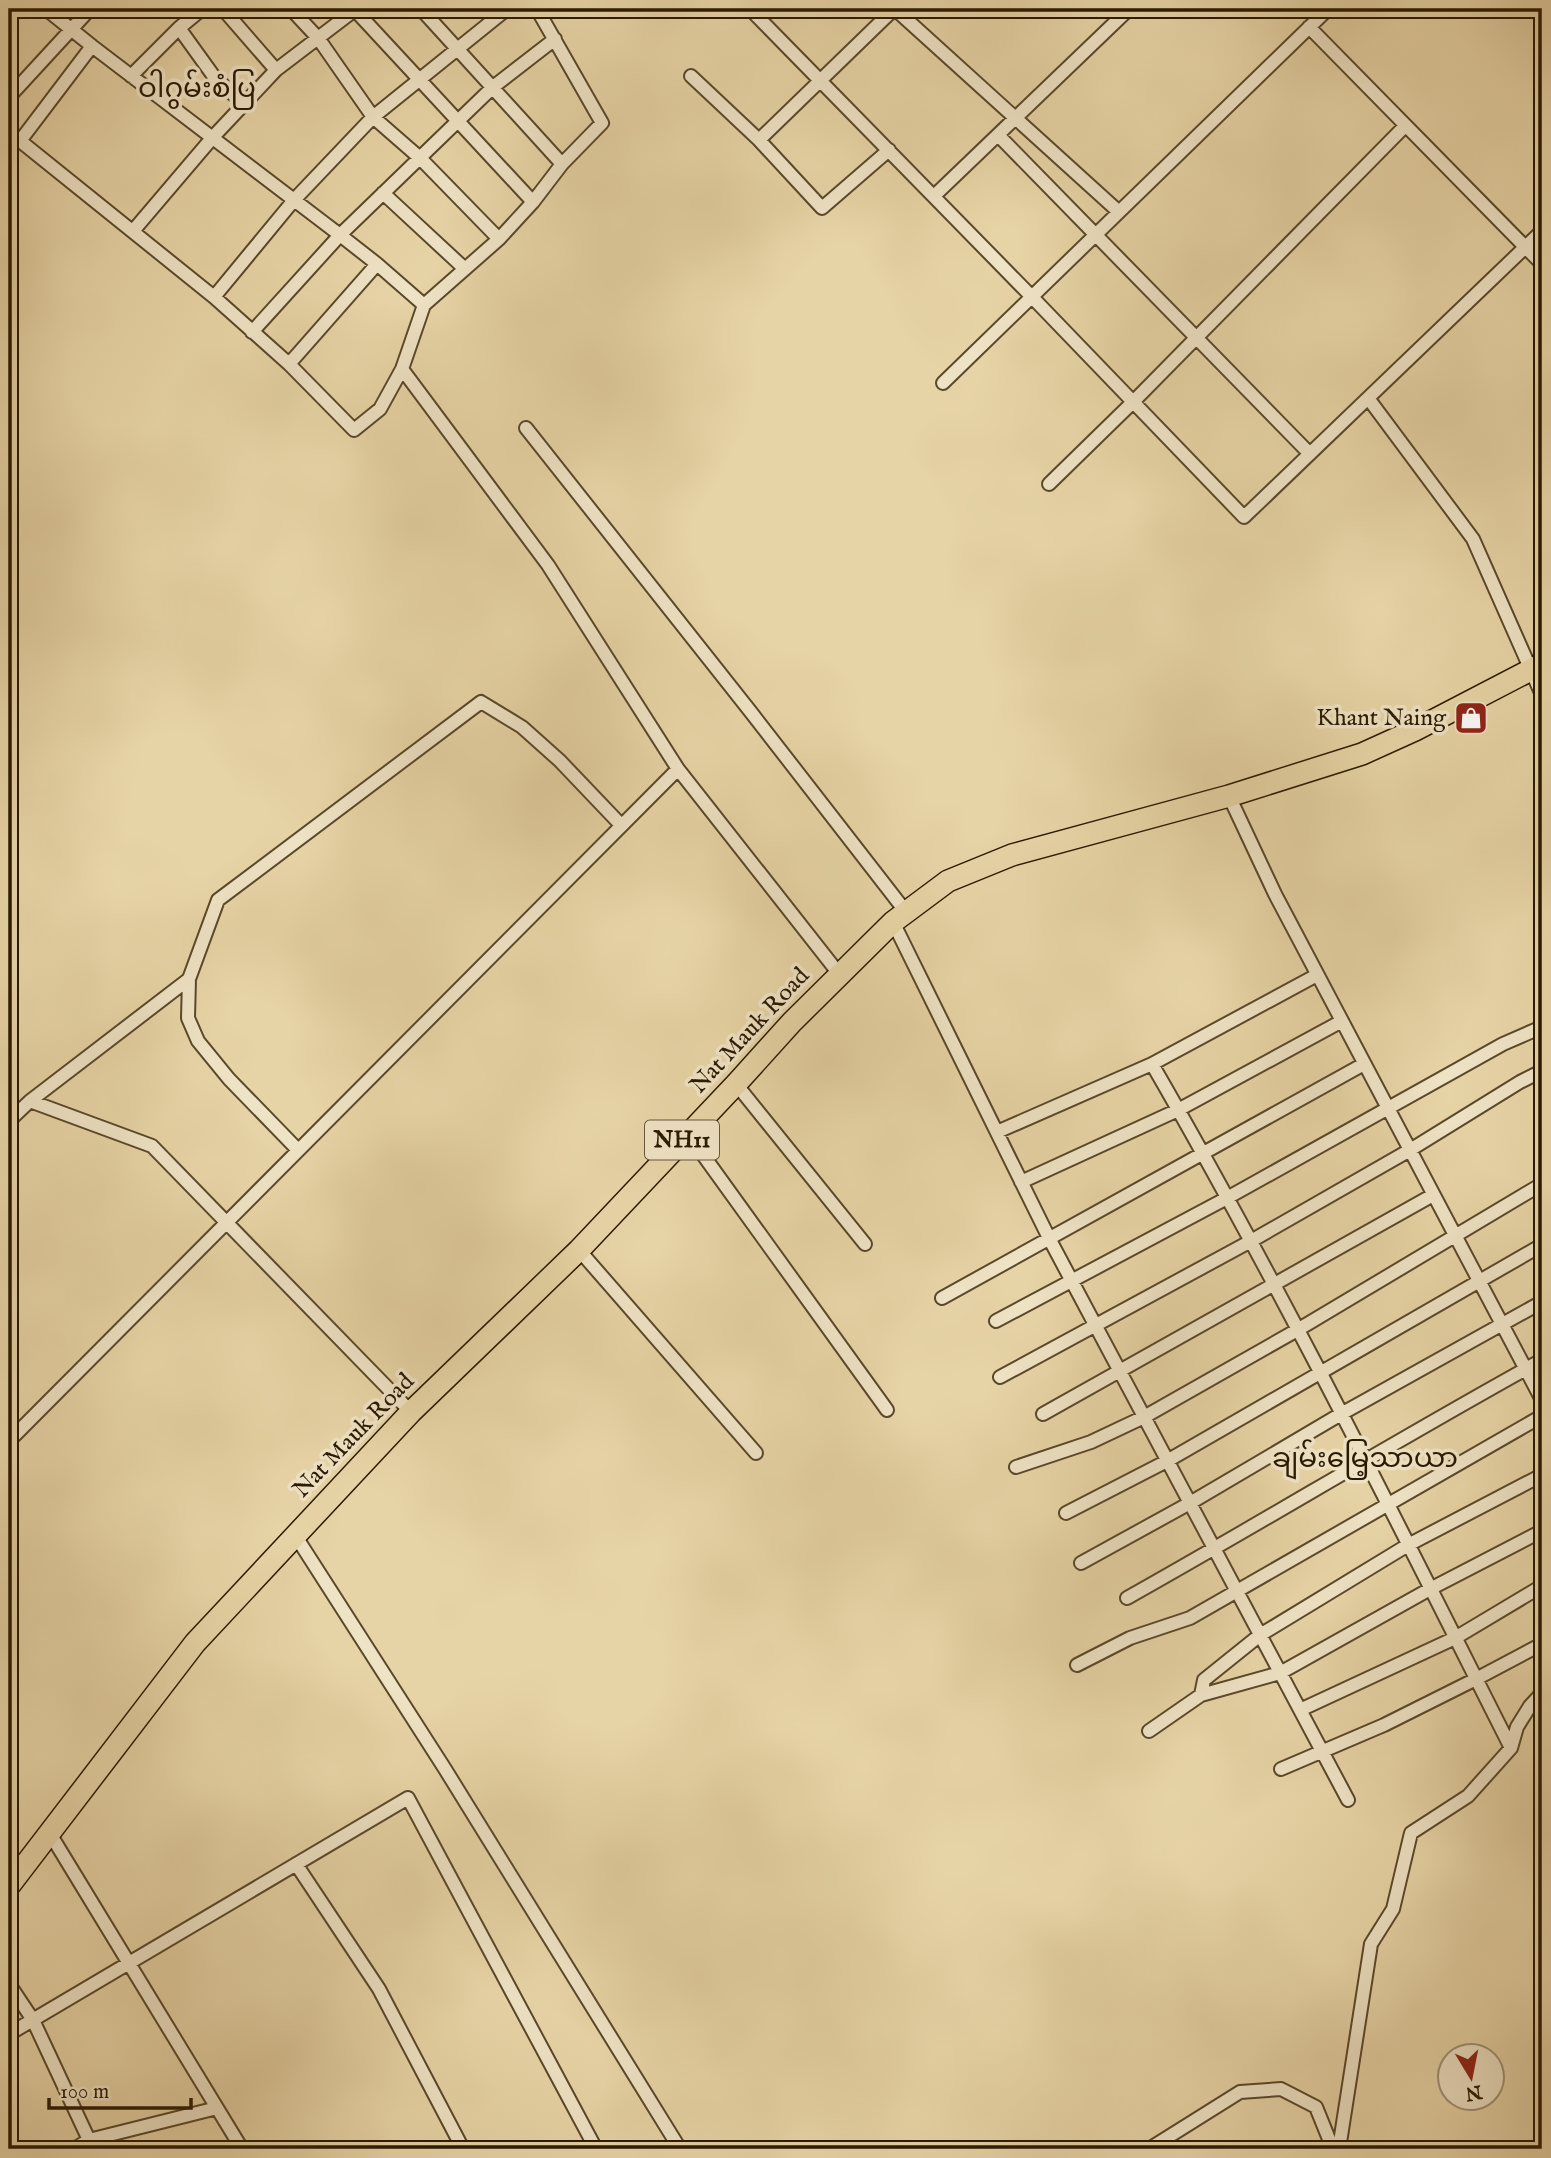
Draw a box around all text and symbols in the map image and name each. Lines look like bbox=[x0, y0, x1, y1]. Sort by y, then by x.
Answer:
district label: ဝါဂွမ်းစံပြ bbox=[138, 69, 256, 110]
shop icon: Khant Naing bbox=[1452, 699, 1490, 737]
place label: Khant Naing bbox=[1317, 703, 1447, 734]
street label: Nat Mauk Road bbox=[684, 961, 817, 1101]
road number: NH11 bbox=[645, 1120, 719, 1160]
street label: Nat Mauk Road bbox=[287, 1367, 421, 1505]
district label: ချမ်းမြေ့သာယာ bbox=[1272, 1439, 1458, 1480]
north arrow bbox=[1436, 2042, 1506, 2112]
scale bar bbox=[49, 2067, 191, 2111]
text: N bbox=[1463, 2078, 1485, 2105]
text: 100 m bbox=[60, 2079, 109, 2106]

